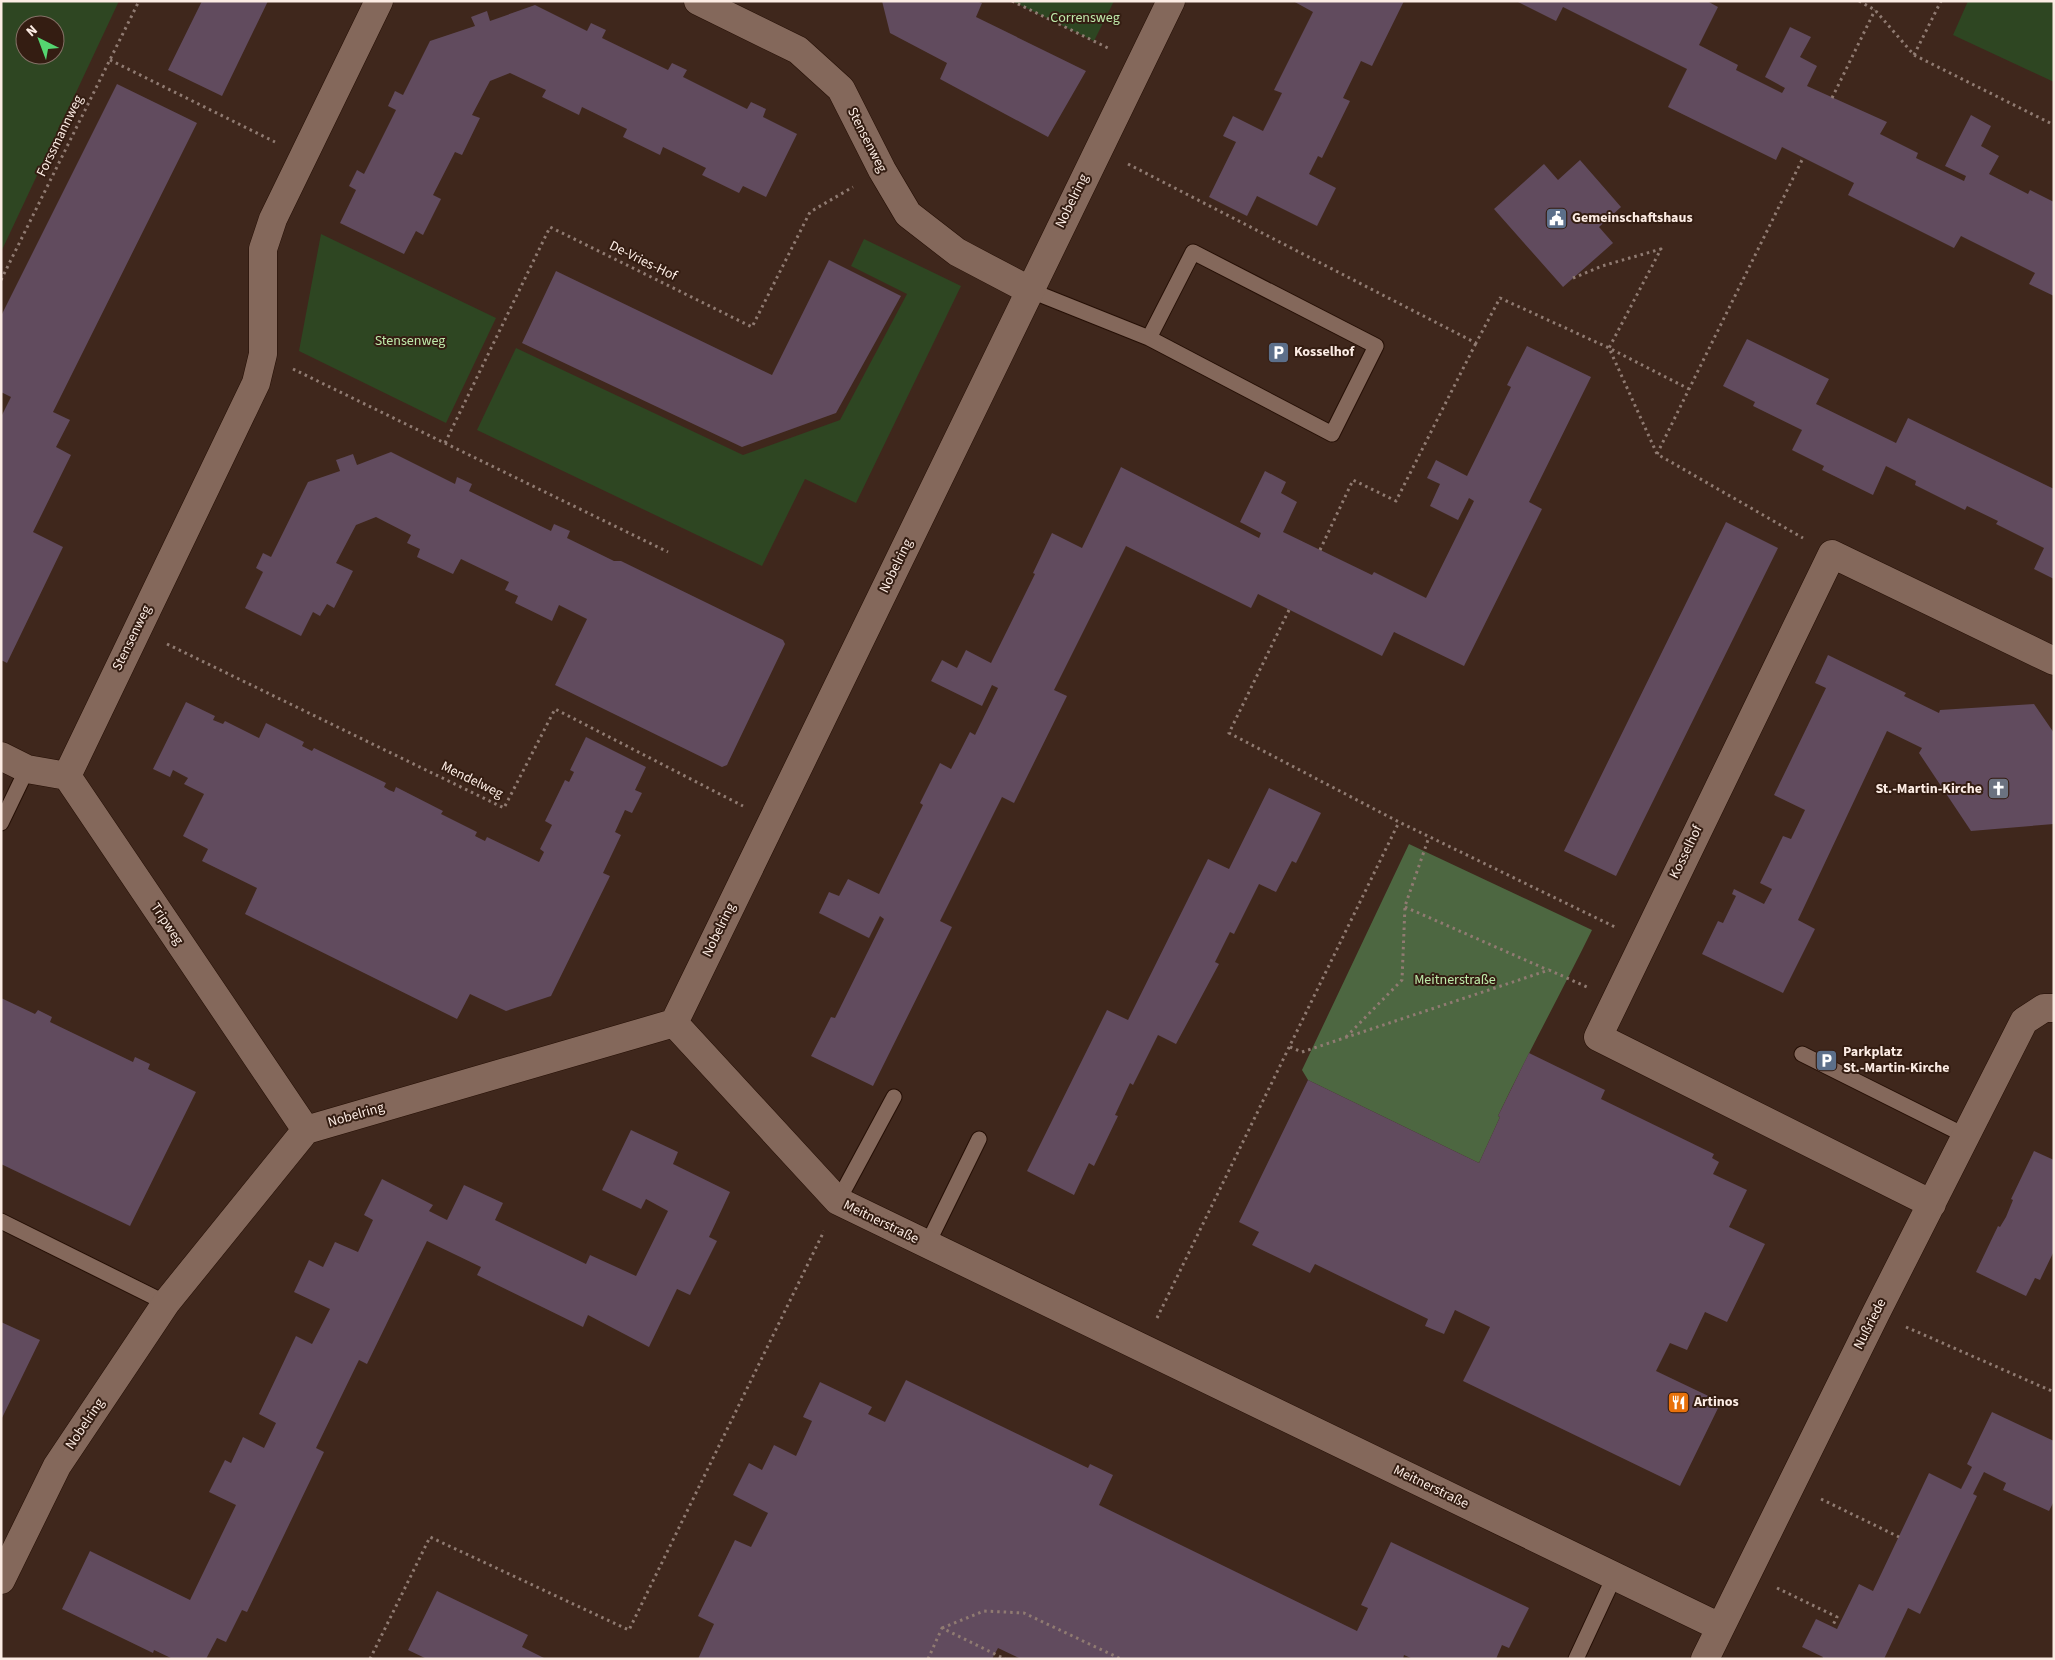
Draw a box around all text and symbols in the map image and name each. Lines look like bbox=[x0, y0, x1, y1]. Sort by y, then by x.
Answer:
park label: Corrensweg bbox=[1050, 8, 1120, 28]
north arrow bbox=[15, 15, 65, 65]
text: N bbox=[22, 21, 42, 42]
street label: Forssmannweg bbox=[32, 92, 88, 180]
street label: Stensenweg bbox=[842, 104, 892, 176]
street label: Nobelring bbox=[1050, 171, 1094, 231]
public building icon: Gemeinschaftshaus bbox=[1544, 206, 1568, 230]
place label: Gemeinschaftshaus bbox=[1572, 208, 1693, 228]
street label: De-Vries-Hof bbox=[606, 236, 681, 286]
park label: Stensenweg bbox=[375, 331, 445, 351]
parking icon: Kosselhof bbox=[1266, 340, 1290, 364]
place label: Kosselhof bbox=[1294, 342, 1355, 362]
street label: Nobelring bbox=[874, 536, 918, 596]
street label: Stensenweg bbox=[108, 602, 156, 674]
street label: Mendelweg bbox=[438, 756, 506, 804]
church icon: St.-Martin-Kirche bbox=[1986, 777, 2010, 801]
place label: St.-Martin-Kirche bbox=[1875, 779, 1982, 799]
street label: Kosselhof bbox=[1665, 821, 1708, 882]
street label: Tripweg bbox=[146, 899, 188, 949]
street label: Nobelring bbox=[697, 900, 741, 960]
park label: Meitnerstraße bbox=[1414, 970, 1496, 990]
place label: Parkplatz St.-Martin-Kirche bbox=[1843, 1042, 1950, 1078]
parking icon: Parkplatz St.-Martin-Kirche bbox=[1815, 1048, 1839, 1072]
street label: Nobelring bbox=[325, 1097, 387, 1133]
street label: Meitnerstraße bbox=[840, 1195, 922, 1249]
street label: Nußriede bbox=[1849, 1295, 1891, 1353]
restaurant icon: Artinos bbox=[1666, 1390, 1690, 1414]
place label: Artinos bbox=[1693, 1392, 1739, 1412]
street label: Nobelring bbox=[61, 1394, 109, 1454]
street label: Meitnerstraße bbox=[1390, 1460, 1472, 1514]

